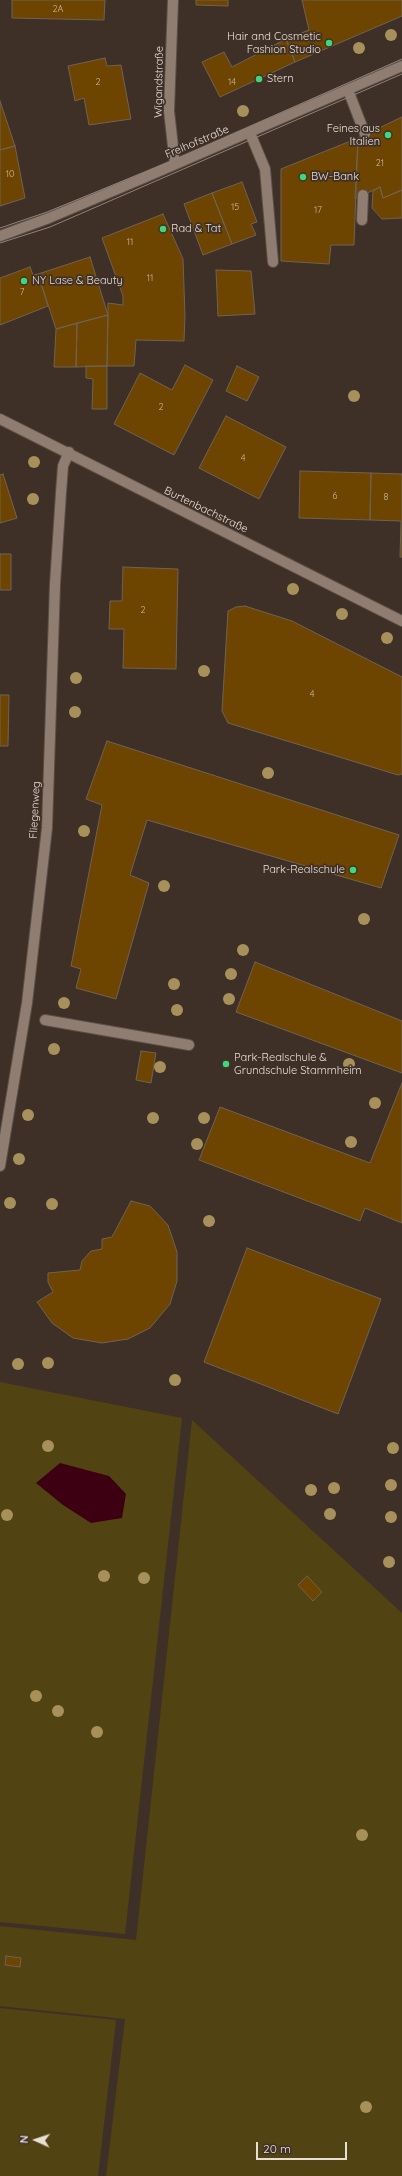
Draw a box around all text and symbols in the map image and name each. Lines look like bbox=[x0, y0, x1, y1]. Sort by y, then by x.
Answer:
house number: 2A bbox=[53, 4, 63, 14]
place label: Hair and Cosmetic Fashion Studio bbox=[227, 30, 321, 56]
marker: Hair and Cosmetic Fashion Studio bbox=[324, 38, 334, 48]
street label: Wigandstraße bbox=[152, 46, 166, 118]
place label: Stern bbox=[267, 72, 294, 86]
marker: Stern bbox=[254, 74, 264, 84]
house number: 2 bbox=[96, 77, 100, 87]
house number: 14 bbox=[228, 77, 236, 87]
place label: Feines aus Italien bbox=[327, 122, 380, 148]
street label: Freihofstraße bbox=[163, 123, 231, 161]
marker: Feines aus Italien bbox=[383, 130, 393, 140]
house number: 21 bbox=[376, 158, 384, 168]
house number: 10 bbox=[6, 169, 14, 179]
place label: BW-Bank bbox=[311, 170, 359, 184]
marker: BW-Bank bbox=[298, 172, 308, 182]
house number: 15 bbox=[231, 202, 239, 212]
house number: 17 bbox=[314, 205, 322, 215]
place label: Rad & Tat bbox=[171, 222, 221, 236]
marker: Rad & Tat bbox=[158, 224, 168, 234]
house number: 11 bbox=[127, 237, 133, 247]
house number: 11 bbox=[147, 273, 153, 283]
place label: NY Lase & Beauty bbox=[32, 274, 123, 288]
marker: NY Lase & Beauty bbox=[19, 276, 29, 286]
house number: 7 bbox=[20, 287, 24, 297]
house number: 2 bbox=[159, 402, 163, 412]
house number: 4 bbox=[241, 453, 245, 463]
street label: Burtenbachstraße bbox=[162, 484, 250, 536]
house number: 6 bbox=[333, 491, 337, 501]
house number: 8 bbox=[384, 492, 388, 502]
house number: 2 bbox=[141, 605, 145, 615]
house number: 4 bbox=[310, 689, 314, 699]
street label: Fliegenweg bbox=[27, 781, 43, 839]
place label: Park-Realschule bbox=[263, 863, 345, 877]
marker: Park-Realschule bbox=[348, 865, 358, 875]
place label: Park-Realschule & Grundschule Stammheim bbox=[234, 1051, 362, 1077]
marker: Park-Realschule & Grundschule Stammheim bbox=[221, 1059, 231, 1069]
north arrow bbox=[16, 2120, 56, 2160]
scale bar bbox=[258, 2134, 349, 2160]
text: N bbox=[17, 2135, 31, 2144]
text: 20 m bbox=[263, 2141, 291, 2156]

